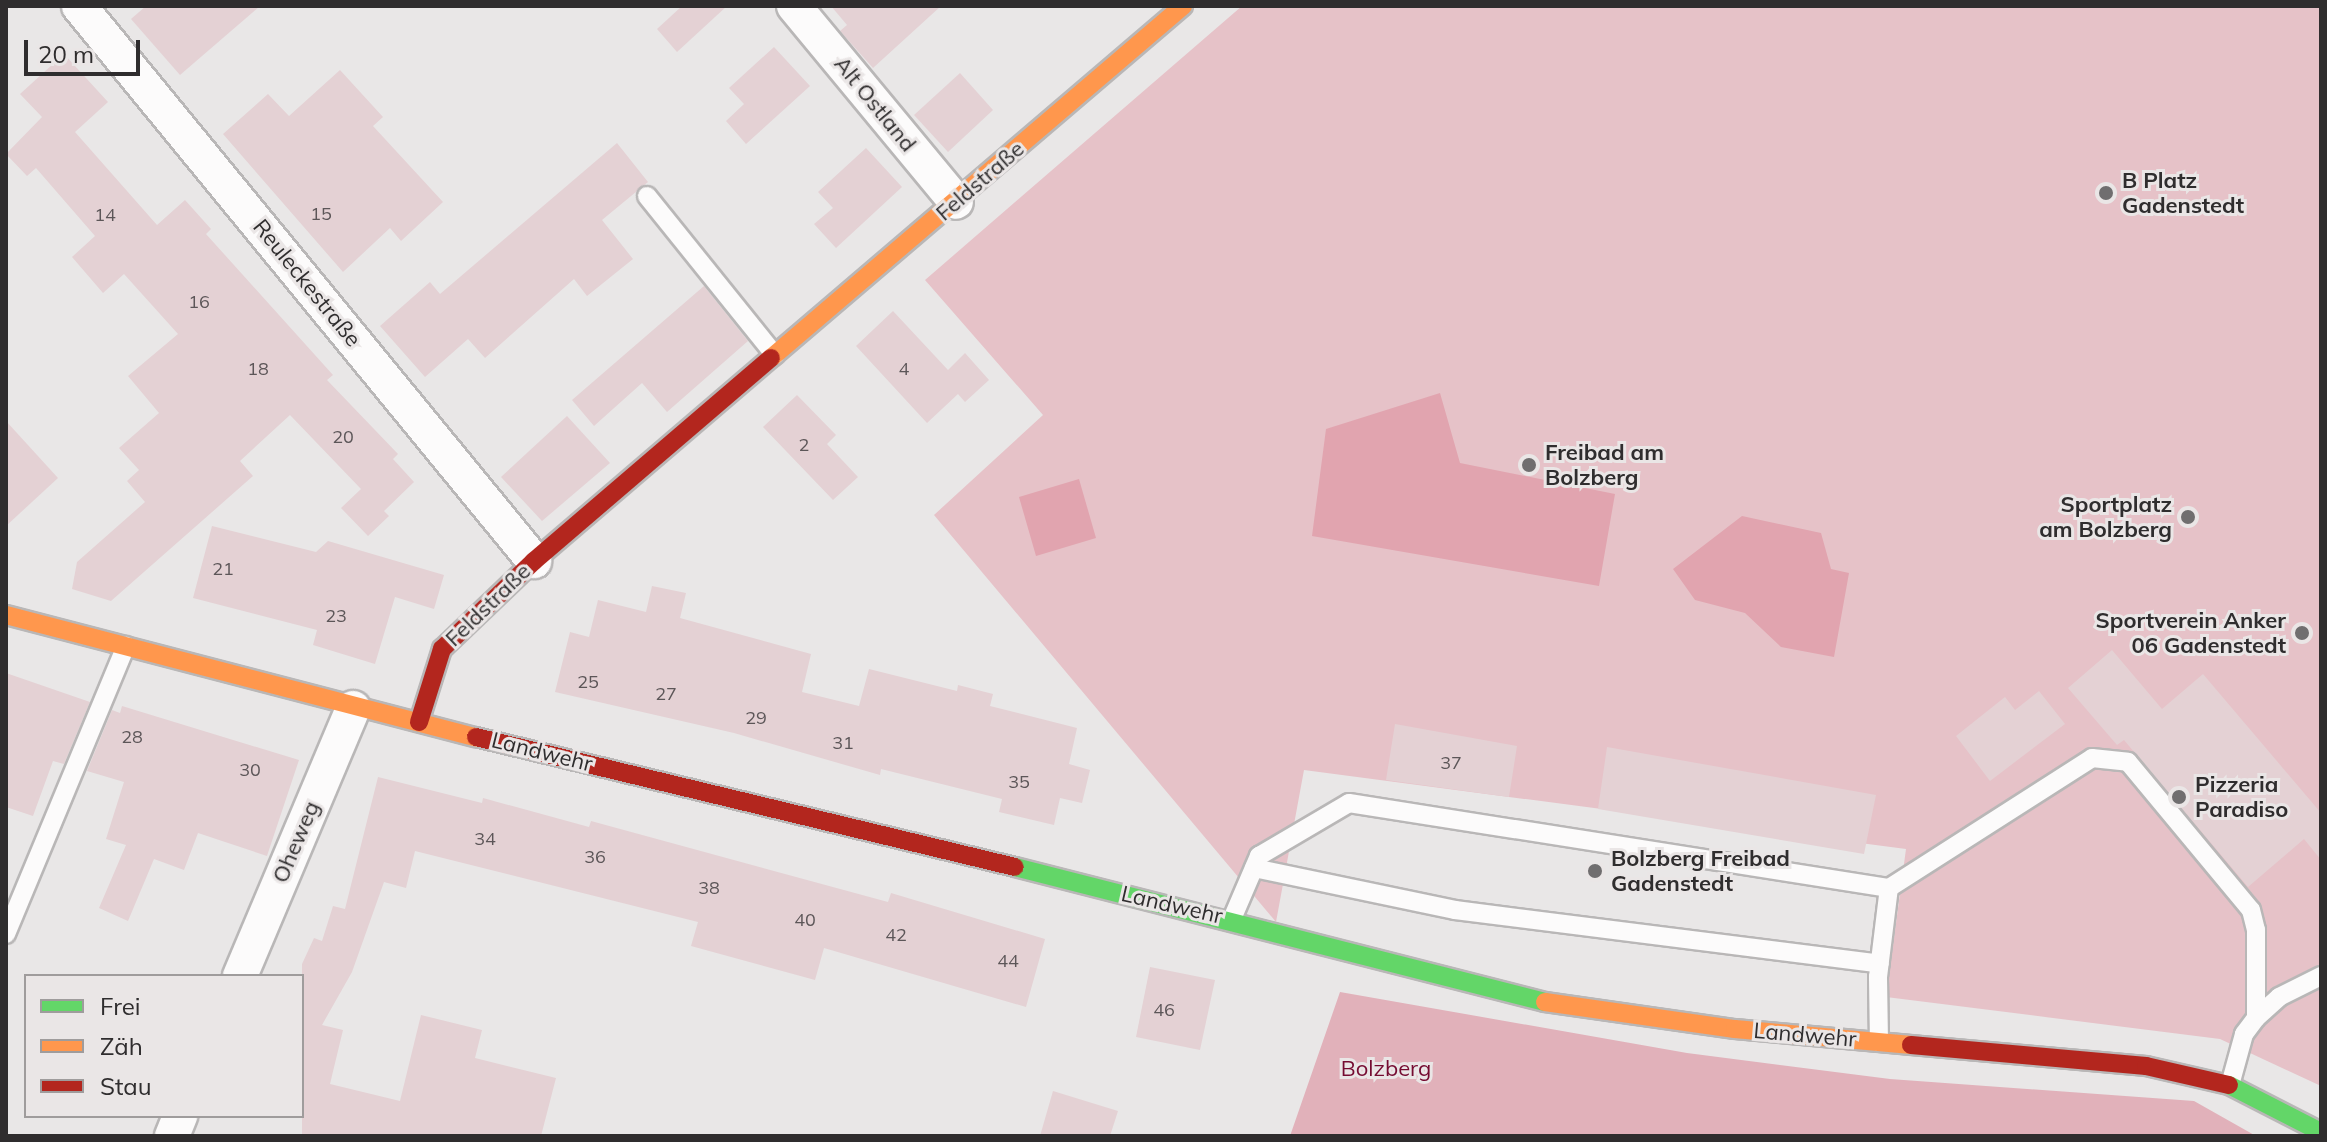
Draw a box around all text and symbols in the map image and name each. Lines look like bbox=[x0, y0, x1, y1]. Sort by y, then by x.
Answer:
scale bar bbox=[28, 24, 144, 74]
text: 20 m bbox=[38, 39, 94, 69]
street label: Alt Ostland bbox=[829, 51, 921, 157]
street label: Feldstraße bbox=[931, 136, 1029, 226]
place label: B Platz Gadenstedt bbox=[2122, 167, 2244, 218]
marker: B Platz Gadenstedt bbox=[2097, 184, 2115, 202]
house number: 15 bbox=[310, 203, 332, 225]
house number: 14 bbox=[94, 204, 116, 226]
street label: Reuleckestraße bbox=[248, 214, 366, 352]
house number: 16 bbox=[188, 291, 210, 313]
house number: 18 bbox=[247, 358, 269, 380]
house number: 4 bbox=[899, 358, 909, 380]
house number: 20 bbox=[332, 426, 354, 448]
house number: 2 bbox=[799, 434, 809, 456]
place label: Freibad am Bolzberg bbox=[1545, 439, 1664, 490]
marker: Freibad am Bolzberg bbox=[1520, 456, 1538, 474]
place label: Sportplatz am Bolzberg bbox=[2039, 491, 2172, 542]
marker: Sportplatz am Bolzberg bbox=[2179, 508, 2197, 526]
house number: 21 bbox=[212, 558, 234, 580]
street label: Feldstraße bbox=[440, 558, 536, 652]
house number: 23 bbox=[325, 605, 347, 627]
place label: Sportverein Anker 06 Gadenstedt bbox=[2096, 607, 2286, 658]
marker: Sportverein Anker 06 Gadenstedt bbox=[2293, 624, 2311, 642]
house number: 25 bbox=[577, 671, 599, 693]
house number: 27 bbox=[655, 683, 677, 705]
house number: 29 bbox=[745, 707, 767, 729]
house number: 28 bbox=[121, 726, 143, 748]
street label: Landwehr bbox=[489, 727, 595, 777]
house number: 31 bbox=[832, 732, 854, 754]
house number: 37 bbox=[1440, 752, 1462, 774]
house number: 30 bbox=[239, 759, 261, 781]
house number: 35 bbox=[1008, 771, 1030, 793]
place label: Pizzeria Paradiso bbox=[2195, 771, 2288, 822]
marker: Pizzeria Paradiso bbox=[2170, 788, 2188, 806]
street label: Oheweg bbox=[267, 797, 325, 887]
house number: 34 bbox=[474, 828, 496, 850]
place label: Bolzberg Freibad Gadenstedt bbox=[1611, 845, 1790, 896]
house number: 36 bbox=[584, 846, 606, 868]
marker: Bolzberg Freibad Gadenstedt bbox=[1586, 862, 1604, 880]
house number: 38 bbox=[698, 877, 720, 899]
street label: Landwehr bbox=[1119, 881, 1225, 929]
house number: 40 bbox=[794, 909, 816, 931]
house number: 42 bbox=[885, 924, 907, 946]
house number: 44 bbox=[997, 950, 1019, 972]
legend bbox=[24, 974, 304, 1118]
text: Frei bbox=[100, 991, 141, 1021]
house number: 46 bbox=[1153, 999, 1175, 1021]
street label: Landwehr bbox=[1753, 1017, 1857, 1053]
text: Zäh bbox=[100, 1031, 143, 1061]
park label: Bolzberg bbox=[1341, 1056, 1431, 1082]
text: Stau bbox=[100, 1071, 152, 1101]

